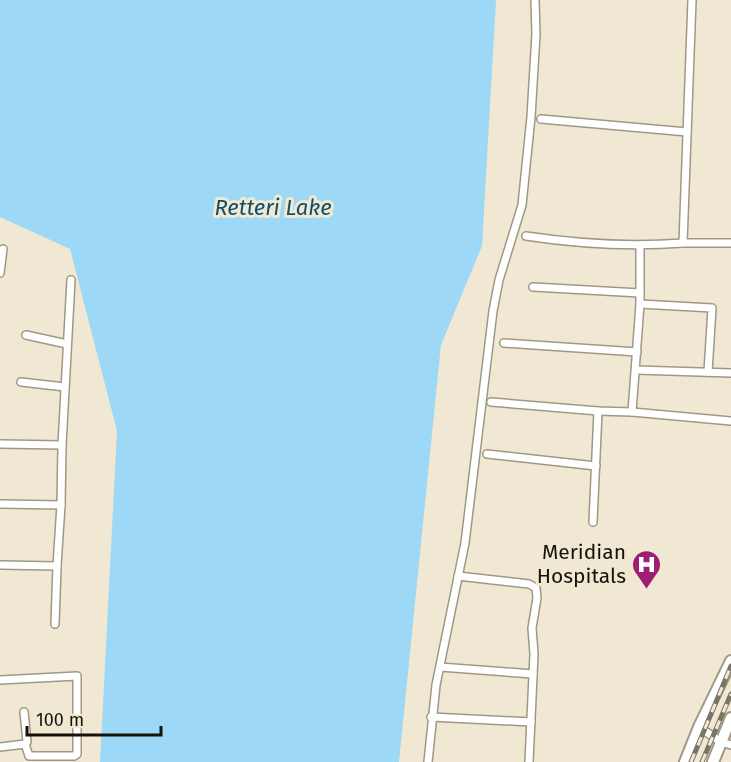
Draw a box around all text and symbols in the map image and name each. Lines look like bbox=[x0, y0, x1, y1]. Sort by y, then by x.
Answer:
water label: Retteri Lake bbox=[214, 194, 332, 221]
place label: Meridian Hospitals bbox=[537, 539, 626, 589]
hospital icon: Meridian Hospitals bbox=[631, 548, 663, 590]
scale bar bbox=[27, 699, 160, 737]
text: 100 m bbox=[36, 709, 84, 731]

